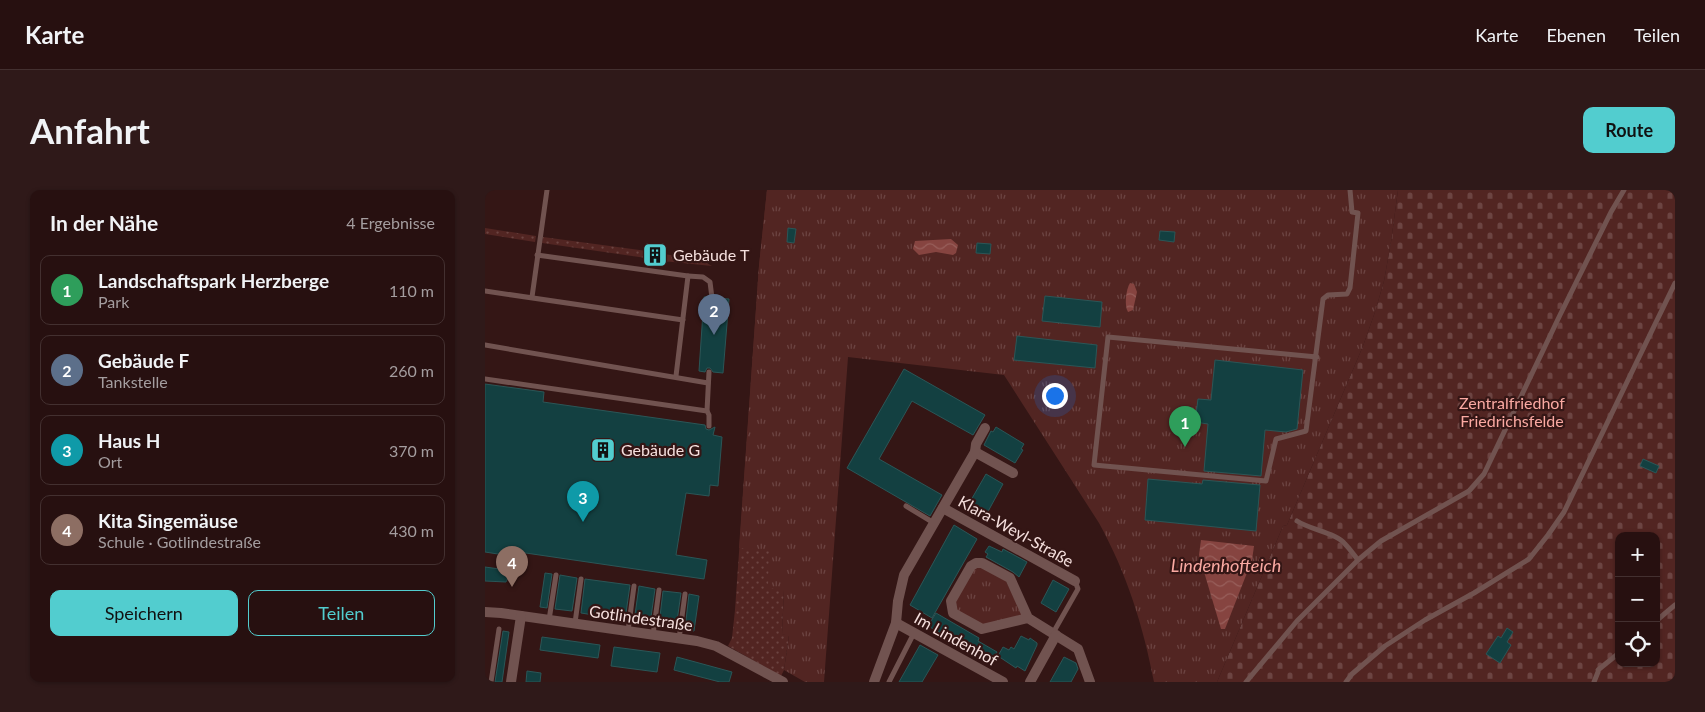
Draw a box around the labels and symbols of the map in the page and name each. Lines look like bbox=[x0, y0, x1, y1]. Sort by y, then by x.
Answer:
building icon: Gebäude T bbox=[642, 242, 668, 268]
place label: Gebäude T bbox=[673, 245, 750, 264]
pin: 2 bbox=[698, 294, 730, 335]
your location bbox=[1042, 383, 1068, 409]
park label: Zentralfriedhof Friedrichsfelde bbox=[1459, 393, 1565, 430]
pin: 1 bbox=[1169, 406, 1201, 447]
building icon: Gebäude G bbox=[590, 437, 616, 463]
place label: Gebäude G bbox=[621, 440, 700, 459]
pin: 3 bbox=[567, 481, 599, 522]
street label: Klara-Weyl-Straße bbox=[955, 491, 1077, 570]
pin: 4 bbox=[496, 546, 528, 587]
water label: Lindenhofteich bbox=[1171, 554, 1281, 576]
street label: Gotlindestraße bbox=[588, 601, 694, 634]
street label: Im Lindenhof bbox=[911, 608, 1002, 669]

